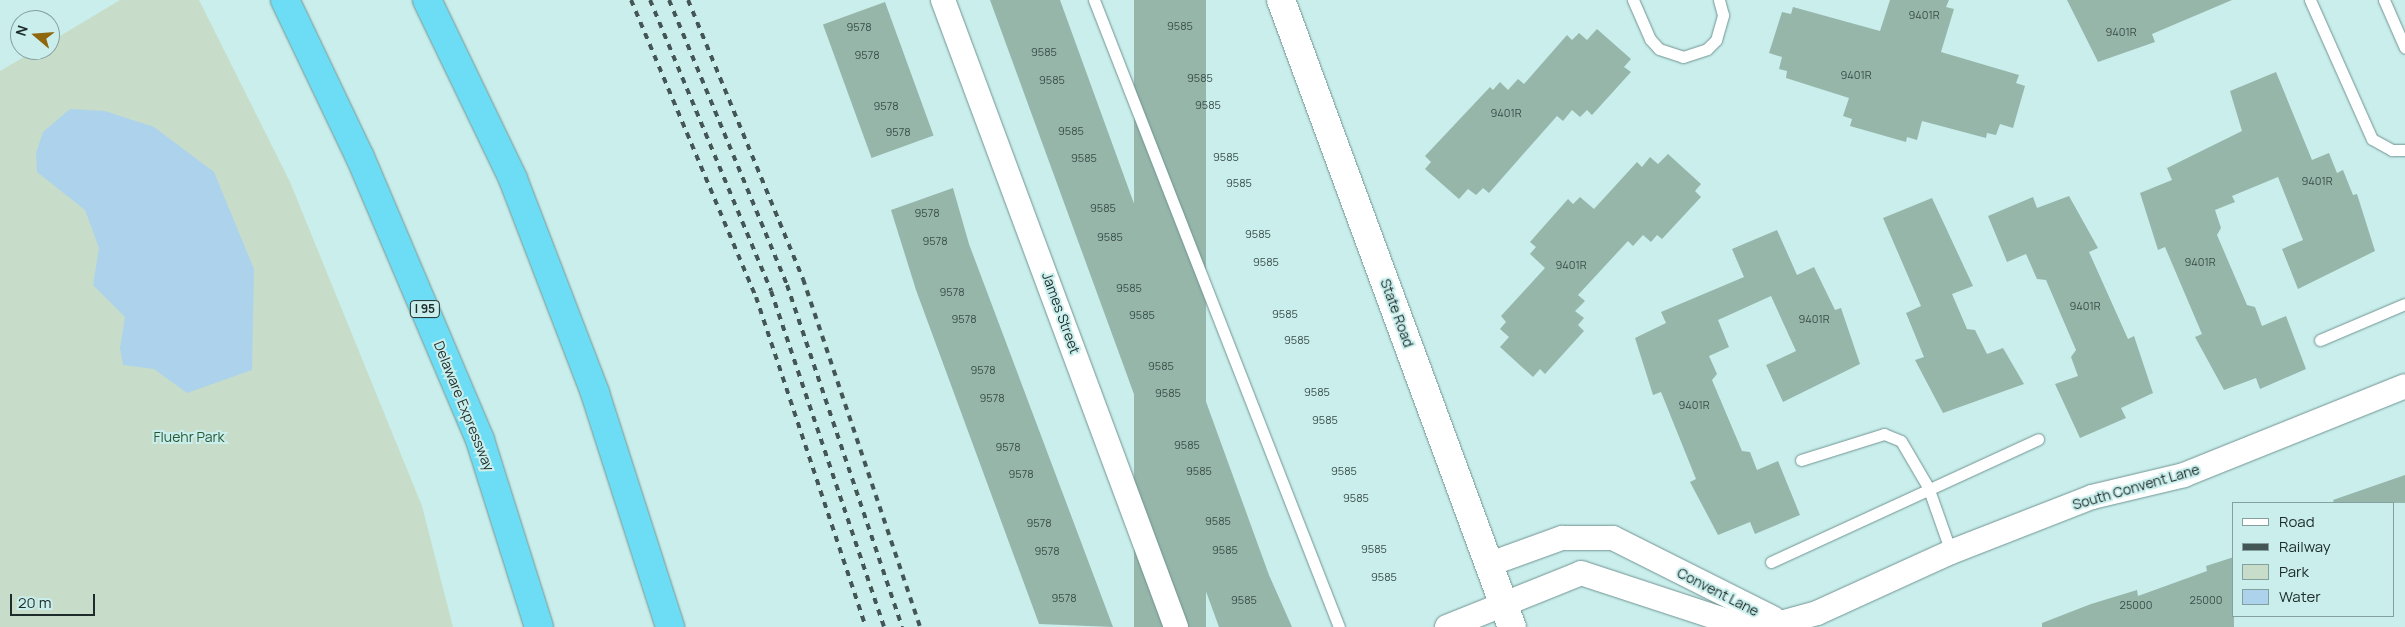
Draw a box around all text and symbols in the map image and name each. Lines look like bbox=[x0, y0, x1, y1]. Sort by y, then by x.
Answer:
house number: 9401R bbox=[1908, 8, 1940, 22]
north arrow bbox=[10, 10, 60, 60]
house number: 9585 bbox=[1167, 19, 1193, 33]
house number: 9578 bbox=[846, 20, 872, 34]
text: N bbox=[11, 23, 32, 38]
house number: 9401R bbox=[2105, 25, 2137, 39]
house number: 9585 bbox=[1031, 45, 1057, 59]
house number: 9578 bbox=[854, 48, 880, 62]
house number: 9401R bbox=[1840, 68, 1872, 82]
house number: 9585 bbox=[1187, 71, 1213, 85]
house number: 9585 bbox=[1039, 73, 1065, 87]
house number: 9585 bbox=[1195, 98, 1221, 112]
house number: 9578 bbox=[873, 99, 899, 113]
house number: 9401R bbox=[1490, 106, 1522, 120]
house number: 9585 bbox=[1058, 124, 1084, 138]
house number: 9578 bbox=[885, 125, 911, 139]
house number: 9585 bbox=[1213, 150, 1239, 164]
house number: 9585 bbox=[1071, 151, 1097, 165]
house number: 9401R bbox=[2301, 174, 2333, 188]
house number: 9585 bbox=[1226, 176, 1252, 190]
house number: 9585 bbox=[1090, 201, 1116, 215]
house number: 9578 bbox=[914, 206, 940, 220]
house number: 9585 bbox=[1245, 227, 1271, 241]
house number: 9585 bbox=[1097, 230, 1123, 244]
house number: 9578 bbox=[922, 234, 948, 248]
house number: 9585 bbox=[1253, 255, 1279, 269]
house number: 9401R bbox=[2184, 255, 2216, 269]
house number: 9401R bbox=[1555, 258, 1587, 272]
street label: James Street bbox=[1038, 270, 1084, 356]
street label: State Road bbox=[1377, 277, 1417, 349]
house number: 9585 bbox=[1116, 281, 1142, 295]
house number: 9578 bbox=[939, 285, 965, 299]
house number: 9401R bbox=[2069, 299, 2101, 313]
road number: I 95 bbox=[409, 300, 441, 318]
house number: 9585 bbox=[1272, 307, 1298, 321]
house number: 9585 bbox=[1129, 308, 1155, 322]
house number: 9578 bbox=[951, 312, 977, 326]
house number: 9401R bbox=[1798, 312, 1830, 326]
house number: 9585 bbox=[1284, 333, 1310, 347]
street label: Delaware Expressway bbox=[430, 339, 498, 473]
house number: 9585 bbox=[1148, 359, 1174, 373]
house number: 9578 bbox=[970, 363, 996, 377]
house number: 9585 bbox=[1304, 385, 1330, 399]
house number: 9585 bbox=[1155, 386, 1181, 400]
house number: 9578 bbox=[979, 391, 1005, 405]
house number: 9401R bbox=[1678, 398, 1710, 412]
house number: 9585 bbox=[1312, 413, 1338, 427]
park label: Fluehr Park bbox=[154, 429, 224, 445]
house number: 9585 bbox=[1174, 438, 1200, 452]
house number: 9578 bbox=[995, 440, 1021, 454]
street label: South Convent Lane bbox=[2070, 461, 2202, 513]
house number: 9585 bbox=[1186, 464, 1212, 478]
house number: 9585 bbox=[1331, 464, 1357, 478]
house number: 9578 bbox=[1008, 467, 1034, 481]
house number: 9585 bbox=[1343, 491, 1369, 505]
legend bbox=[2232, 502, 2395, 617]
text: Road bbox=[2279, 511, 2315, 532]
house number: 9585 bbox=[1205, 514, 1231, 528]
house number: 9578 bbox=[1026, 516, 1052, 530]
text: Railway bbox=[2279, 536, 2331, 557]
house number: 9585 bbox=[1361, 542, 1387, 556]
house number: 9585 bbox=[1212, 543, 1238, 557]
house number: 9578 bbox=[1034, 544, 1060, 558]
text: Park bbox=[2279, 561, 2309, 582]
street label: Convent Lane bbox=[1674, 564, 1762, 620]
house number: 9585 bbox=[1371, 570, 1397, 584]
scale bar bbox=[12, 584, 98, 616]
text: Water bbox=[2279, 586, 2321, 607]
house number: 9578 bbox=[1051, 591, 1077, 605]
text: 20 m bbox=[18, 592, 51, 613]
house number: 9585 bbox=[1231, 593, 1257, 607]
house number: 25000 bbox=[2190, 593, 2222, 607]
house number: 25000 bbox=[2120, 598, 2152, 612]

